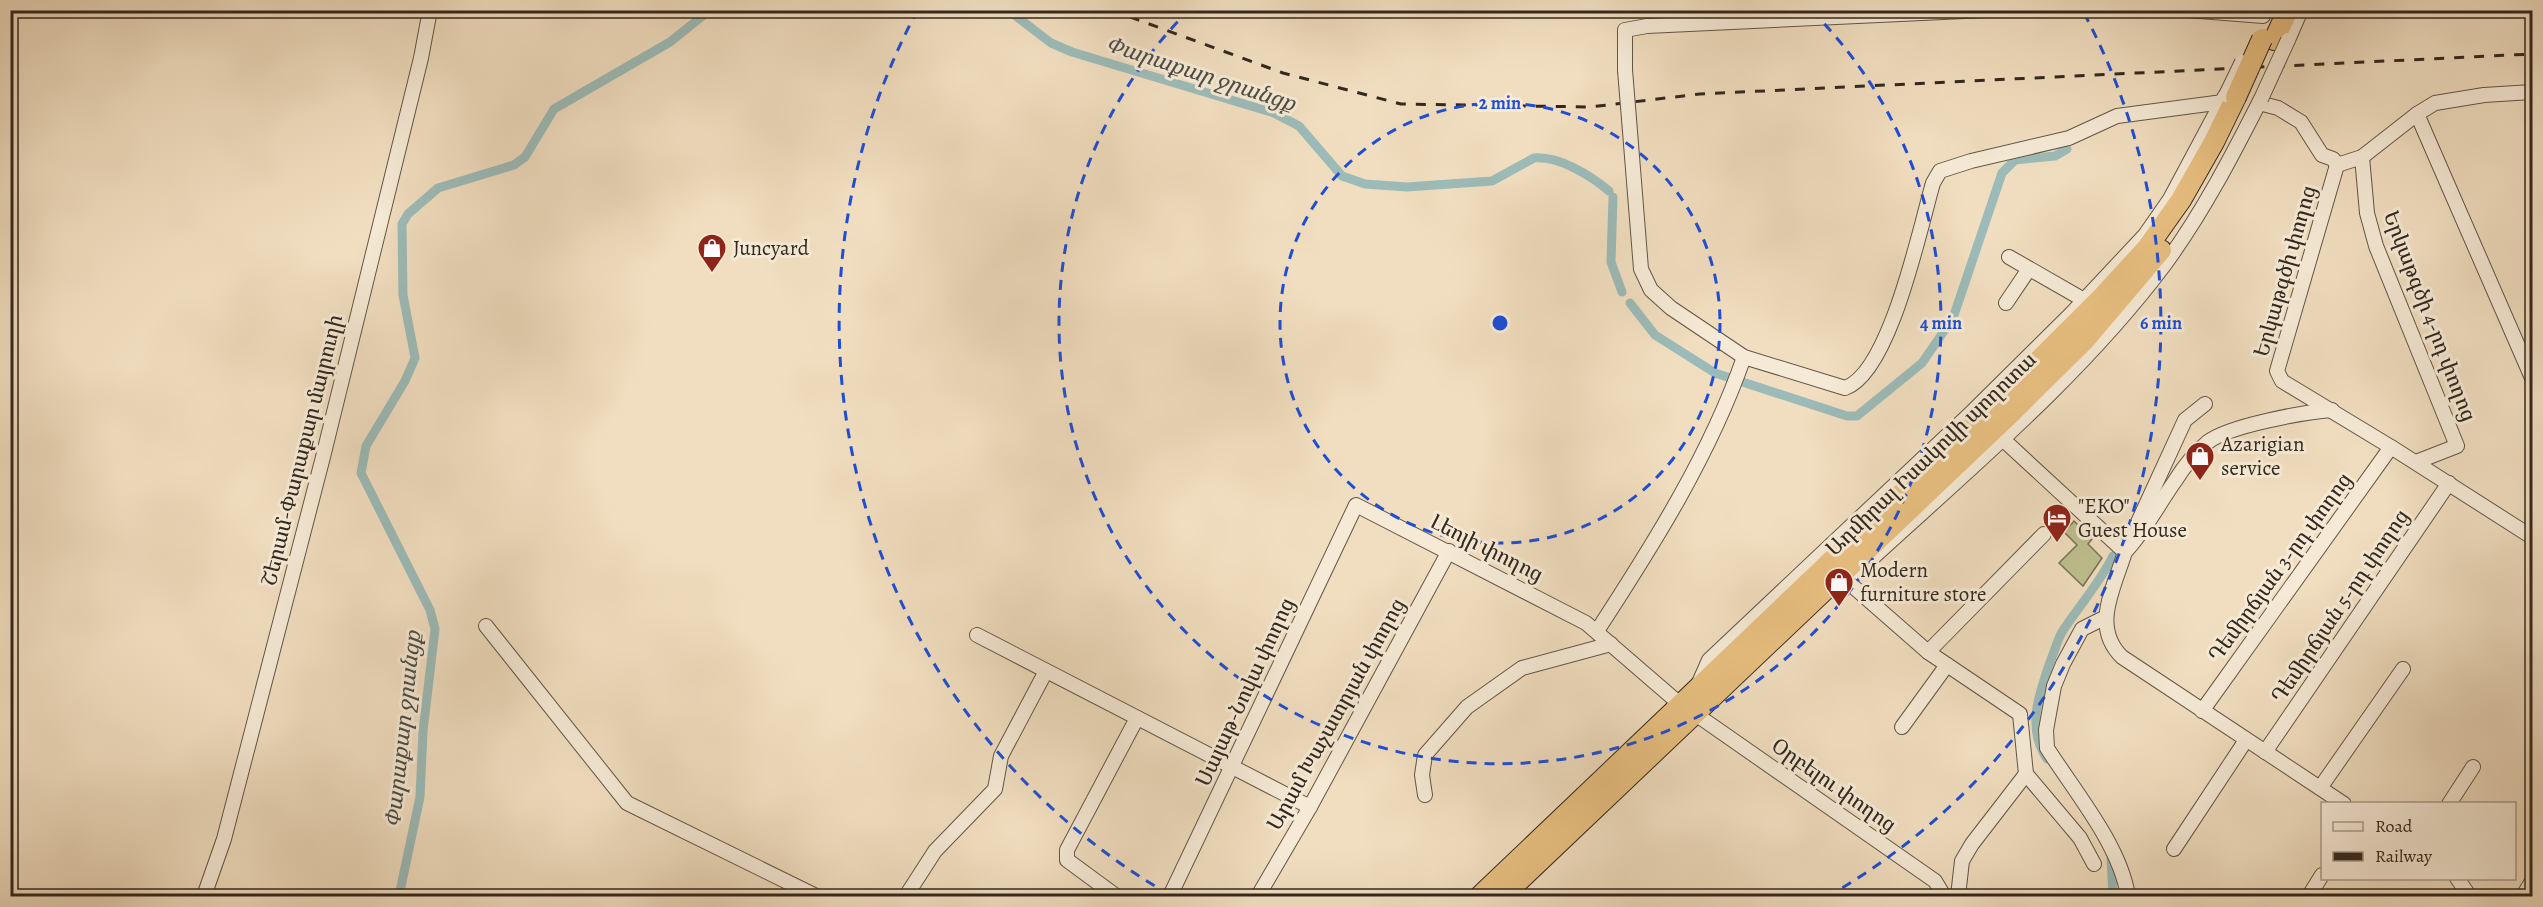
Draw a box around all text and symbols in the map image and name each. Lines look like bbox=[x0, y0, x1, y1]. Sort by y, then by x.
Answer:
water label: Փարաքար ջրանցք bbox=[1102, 29, 1300, 119]
text: 2 min bbox=[1479, 91, 1521, 115]
street label: Երկաթգծի փողոց bbox=[2247, 182, 2323, 360]
street label: Երկաթգծի 4-րդ փողոց bbox=[2377, 207, 2483, 425]
shop icon: Juncyard bbox=[696, 232, 728, 274]
place label: Juncyard bbox=[733, 234, 810, 262]
text: 4 min bbox=[1920, 311, 1962, 335]
text: 6 min bbox=[2140, 311, 2182, 335]
street label: Շերամ-Փարաքար մայրուղի bbox=[255, 312, 349, 588]
centre of rings bbox=[1490, 313, 1510, 333]
street label: Ադմիրալ Իսակովի պողոտա bbox=[1820, 346, 2042, 562]
place label: Azarigian service bbox=[2220, 430, 2304, 482]
shop icon: Azarigian service bbox=[2184, 440, 2216, 482]
street label: Դեմիրճյան 3-րդ փողոց bbox=[2202, 467, 2358, 667]
place label: "ЕКО" Guest House bbox=[2078, 492, 2187, 544]
hotel icon: "ЕКО" Guest House bbox=[2041, 502, 2073, 544]
street label: Դեմիրճյան 5-րդ փողոց bbox=[2265, 504, 2415, 708]
street label: Լեոյի փողոց bbox=[1426, 508, 1548, 588]
place label: Modern furniture store bbox=[1860, 556, 1987, 608]
shop icon: Modern furniture store bbox=[1823, 566, 1855, 608]
street label: Սայաթ-Նովա փողոց bbox=[1189, 593, 1301, 791]
street label: Արամ Խաչատրյան փողոց bbox=[1260, 593, 1412, 835]
water label: Փարաքար ջրանցք bbox=[378, 628, 428, 829]
street label: Օրբելու փողոց bbox=[1766, 732, 1902, 838]
legend bbox=[2321, 802, 2516, 880]
text: Road bbox=[2375, 814, 2413, 838]
text: Railway bbox=[2375, 844, 2433, 868]

